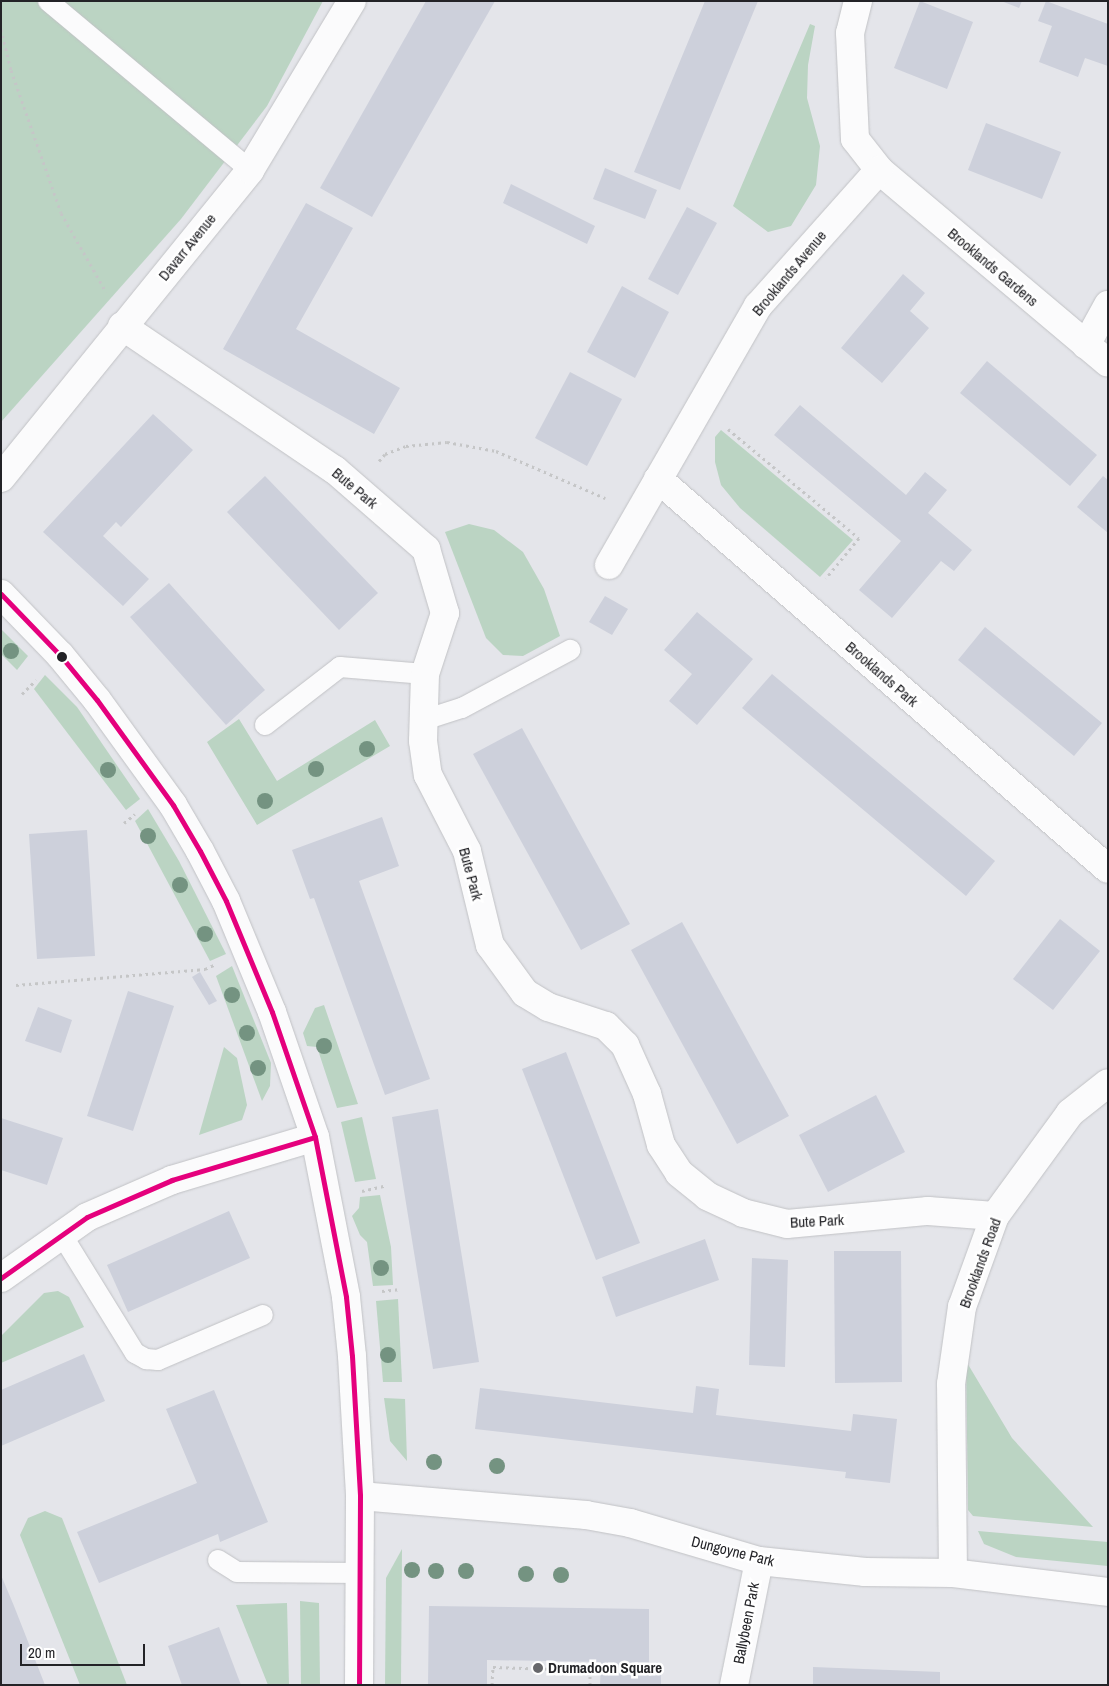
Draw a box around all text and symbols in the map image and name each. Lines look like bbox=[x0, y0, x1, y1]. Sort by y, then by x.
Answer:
street label: Davarr Avenue bbox=[154, 210, 220, 284]
street label: Brooklands Gardens bbox=[944, 224, 1042, 310]
street label: Brooklands Avenue bbox=[748, 226, 830, 320]
street label: Bute Park bbox=[329, 464, 381, 512]
street label: Brooklands Park bbox=[842, 638, 922, 710]
unlabelled marker bbox=[57, 652, 67, 662]
street label: Bute Park bbox=[455, 846, 487, 902]
street label: Bute Park bbox=[790, 1211, 844, 1231]
street label: Brooklands Road bbox=[955, 1216, 1005, 1310]
street label: Dungoyne Park bbox=[690, 1532, 776, 1570]
street label: Ballybeen Park bbox=[729, 1581, 763, 1665]
scale bar bbox=[22, 1634, 148, 1666]
text: 20 m bbox=[28, 1642, 55, 1663]
place label: Drumadoon Square bbox=[548, 1659, 662, 1677]
marker: Drumadoon Square bbox=[532, 1662, 544, 1674]

